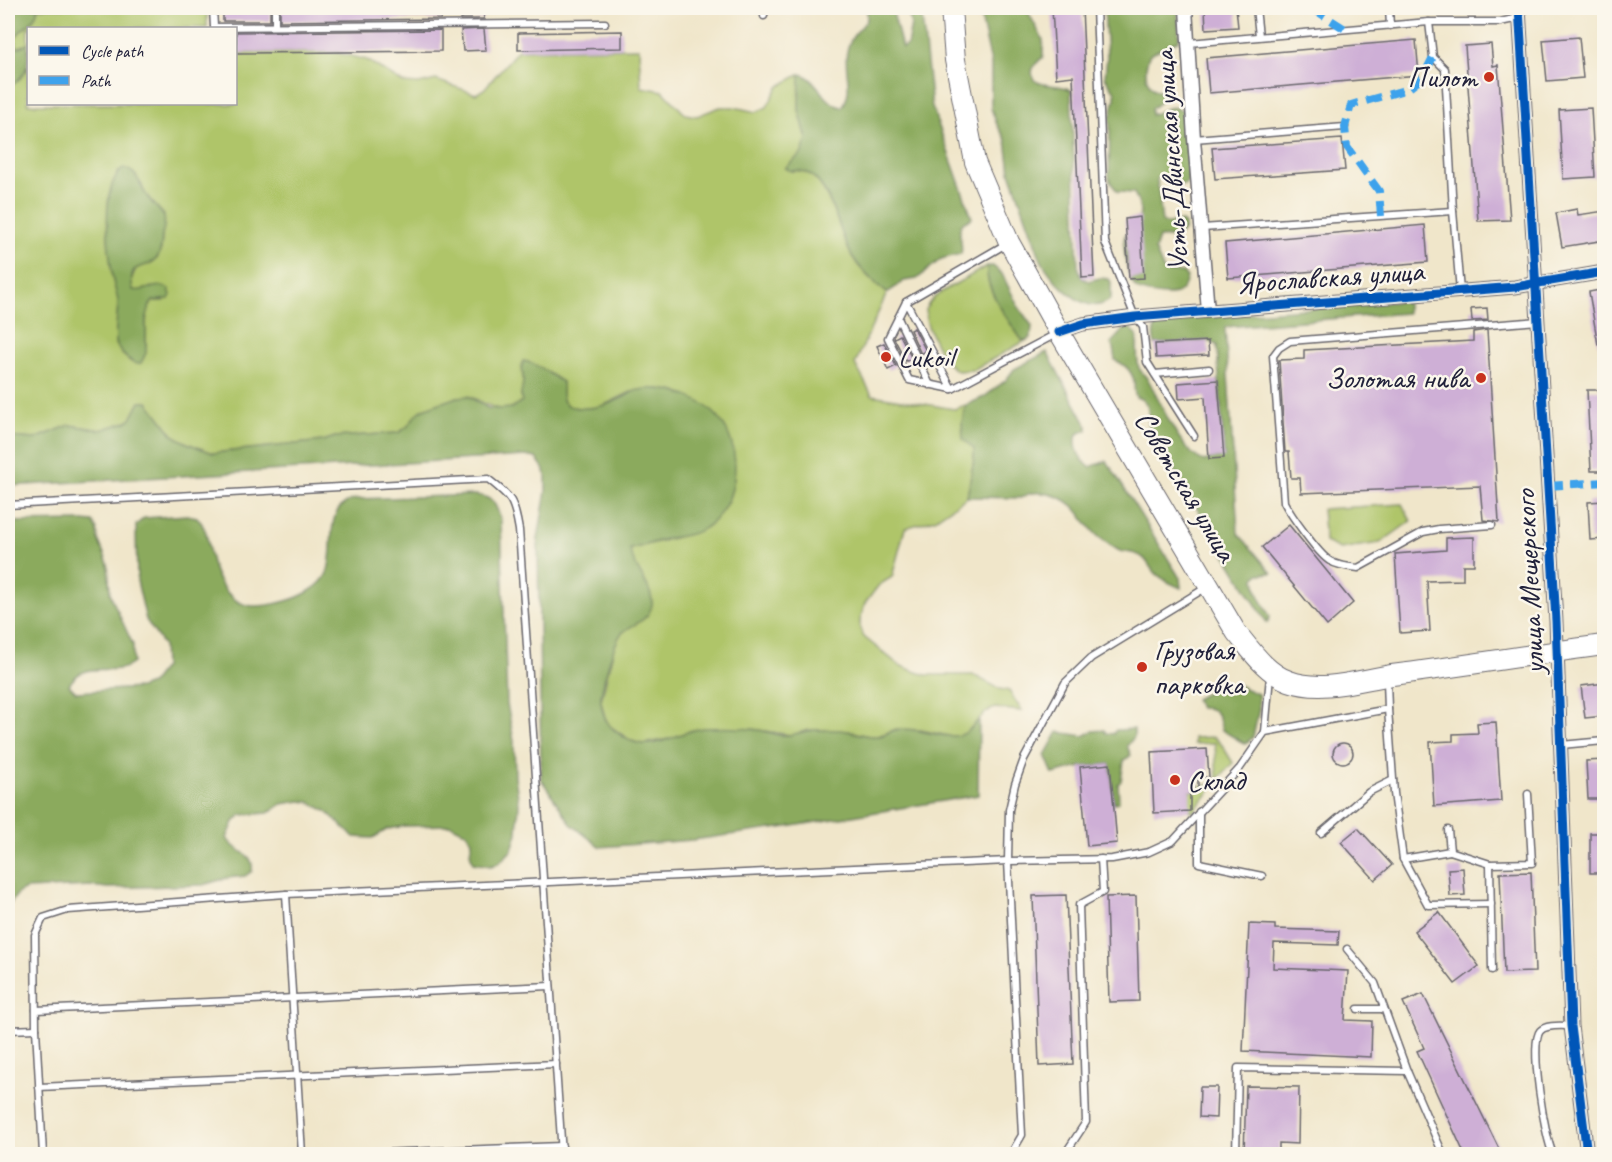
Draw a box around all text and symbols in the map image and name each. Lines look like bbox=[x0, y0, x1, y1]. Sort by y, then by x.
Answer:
legend bbox=[27, 27, 237, 105]
text: Cycle path bbox=[81, 40, 144, 62]
street label: Усть-Двинская улица bbox=[1144, 46, 1198, 273]
place label: Пилот bbox=[1408, 58, 1479, 96]
text: Path bbox=[81, 70, 111, 92]
marker: Пилот bbox=[1482, 70, 1496, 84]
street label: Ярославская улица bbox=[1235, 251, 1427, 302]
place label: Lukoil bbox=[898, 338, 958, 376]
marker: Lukoil bbox=[879, 350, 893, 364]
place label: Золотая нива bbox=[1326, 359, 1472, 397]
marker: Золотая нива bbox=[1474, 371, 1488, 385]
street label: Советская улица bbox=[1126, 404, 1247, 570]
street label: улица Мещерского bbox=[1505, 487, 1553, 677]
place label: Грузовая парковка bbox=[1154, 631, 1247, 703]
marker: Грузовая парковка bbox=[1135, 660, 1149, 674]
place label: Склад bbox=[1187, 761, 1248, 799]
marker: Склад bbox=[1168, 773, 1182, 787]

